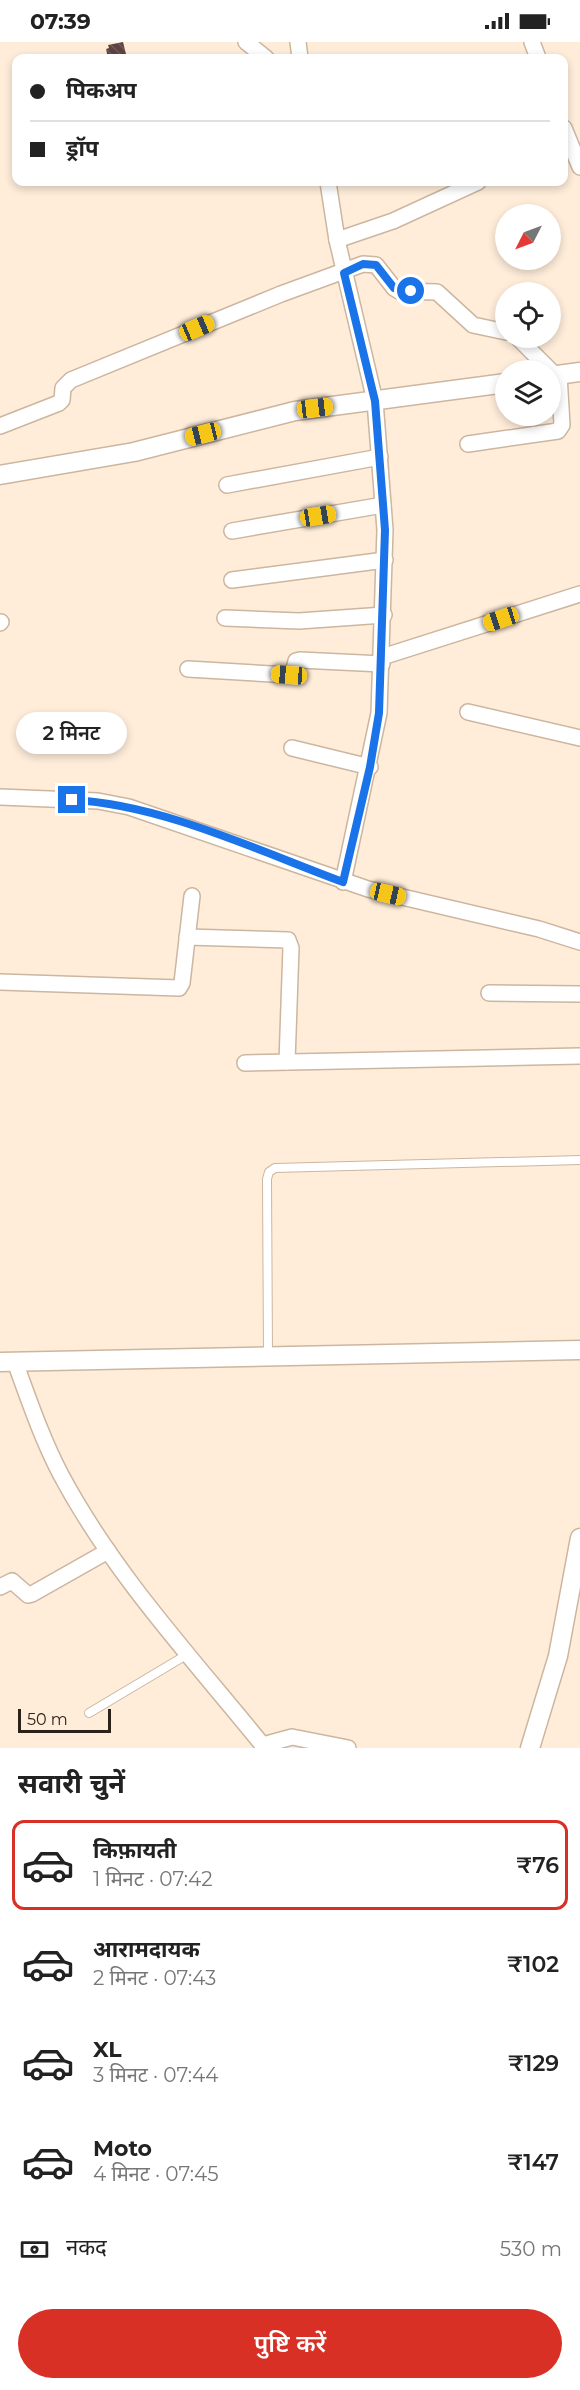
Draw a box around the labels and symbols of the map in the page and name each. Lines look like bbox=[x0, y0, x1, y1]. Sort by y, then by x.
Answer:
north arrow bbox=[495, 204, 561, 270]
route start bbox=[397, 277, 424, 304]
car bbox=[177, 313, 217, 343]
car bbox=[296, 397, 334, 419]
car bbox=[183, 421, 223, 447]
car bbox=[299, 504, 337, 528]
car bbox=[481, 605, 521, 633]
car bbox=[270, 665, 308, 685]
callout: 2 मिनट bbox=[16, 713, 128, 755]
route end bbox=[58, 786, 85, 813]
car bbox=[368, 881, 408, 907]
scale bar bbox=[18, 1706, 111, 1734]

